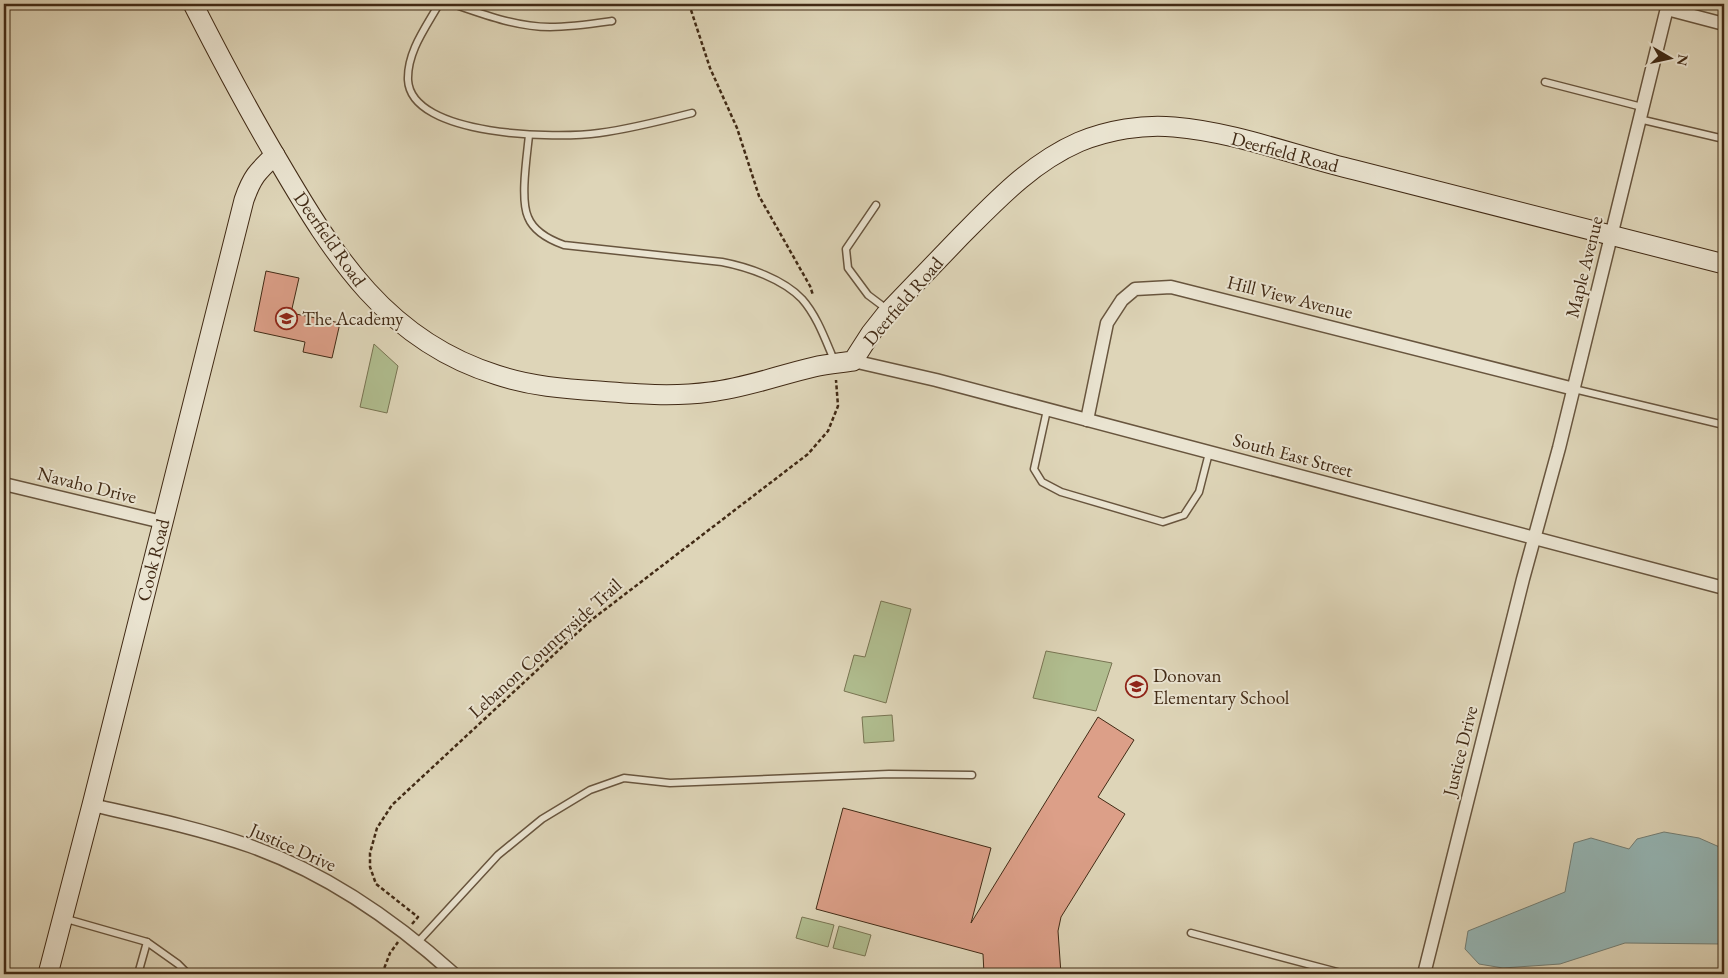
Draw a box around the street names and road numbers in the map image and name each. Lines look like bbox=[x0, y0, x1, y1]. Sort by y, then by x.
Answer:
street label: Deerfield Road bbox=[1228, 126, 1342, 178]
street label: Deerfield Road bbox=[288, 187, 372, 292]
street label: Maple Avenue bbox=[1559, 213, 1609, 321]
street label: Deerfield Road bbox=[857, 251, 949, 351]
street label: Hill View Avenue bbox=[1225, 269, 1355, 325]
street label: South East Street bbox=[1230, 427, 1356, 483]
street label: Navaho Drive bbox=[35, 461, 139, 509]
street label: Cook Road bbox=[131, 516, 175, 604]
street label: Lebanon Countryside Trail bbox=[463, 572, 627, 724]
street label: Justice Drive bbox=[1436, 703, 1483, 801]
street label: Justice Drive bbox=[244, 816, 340, 877]

